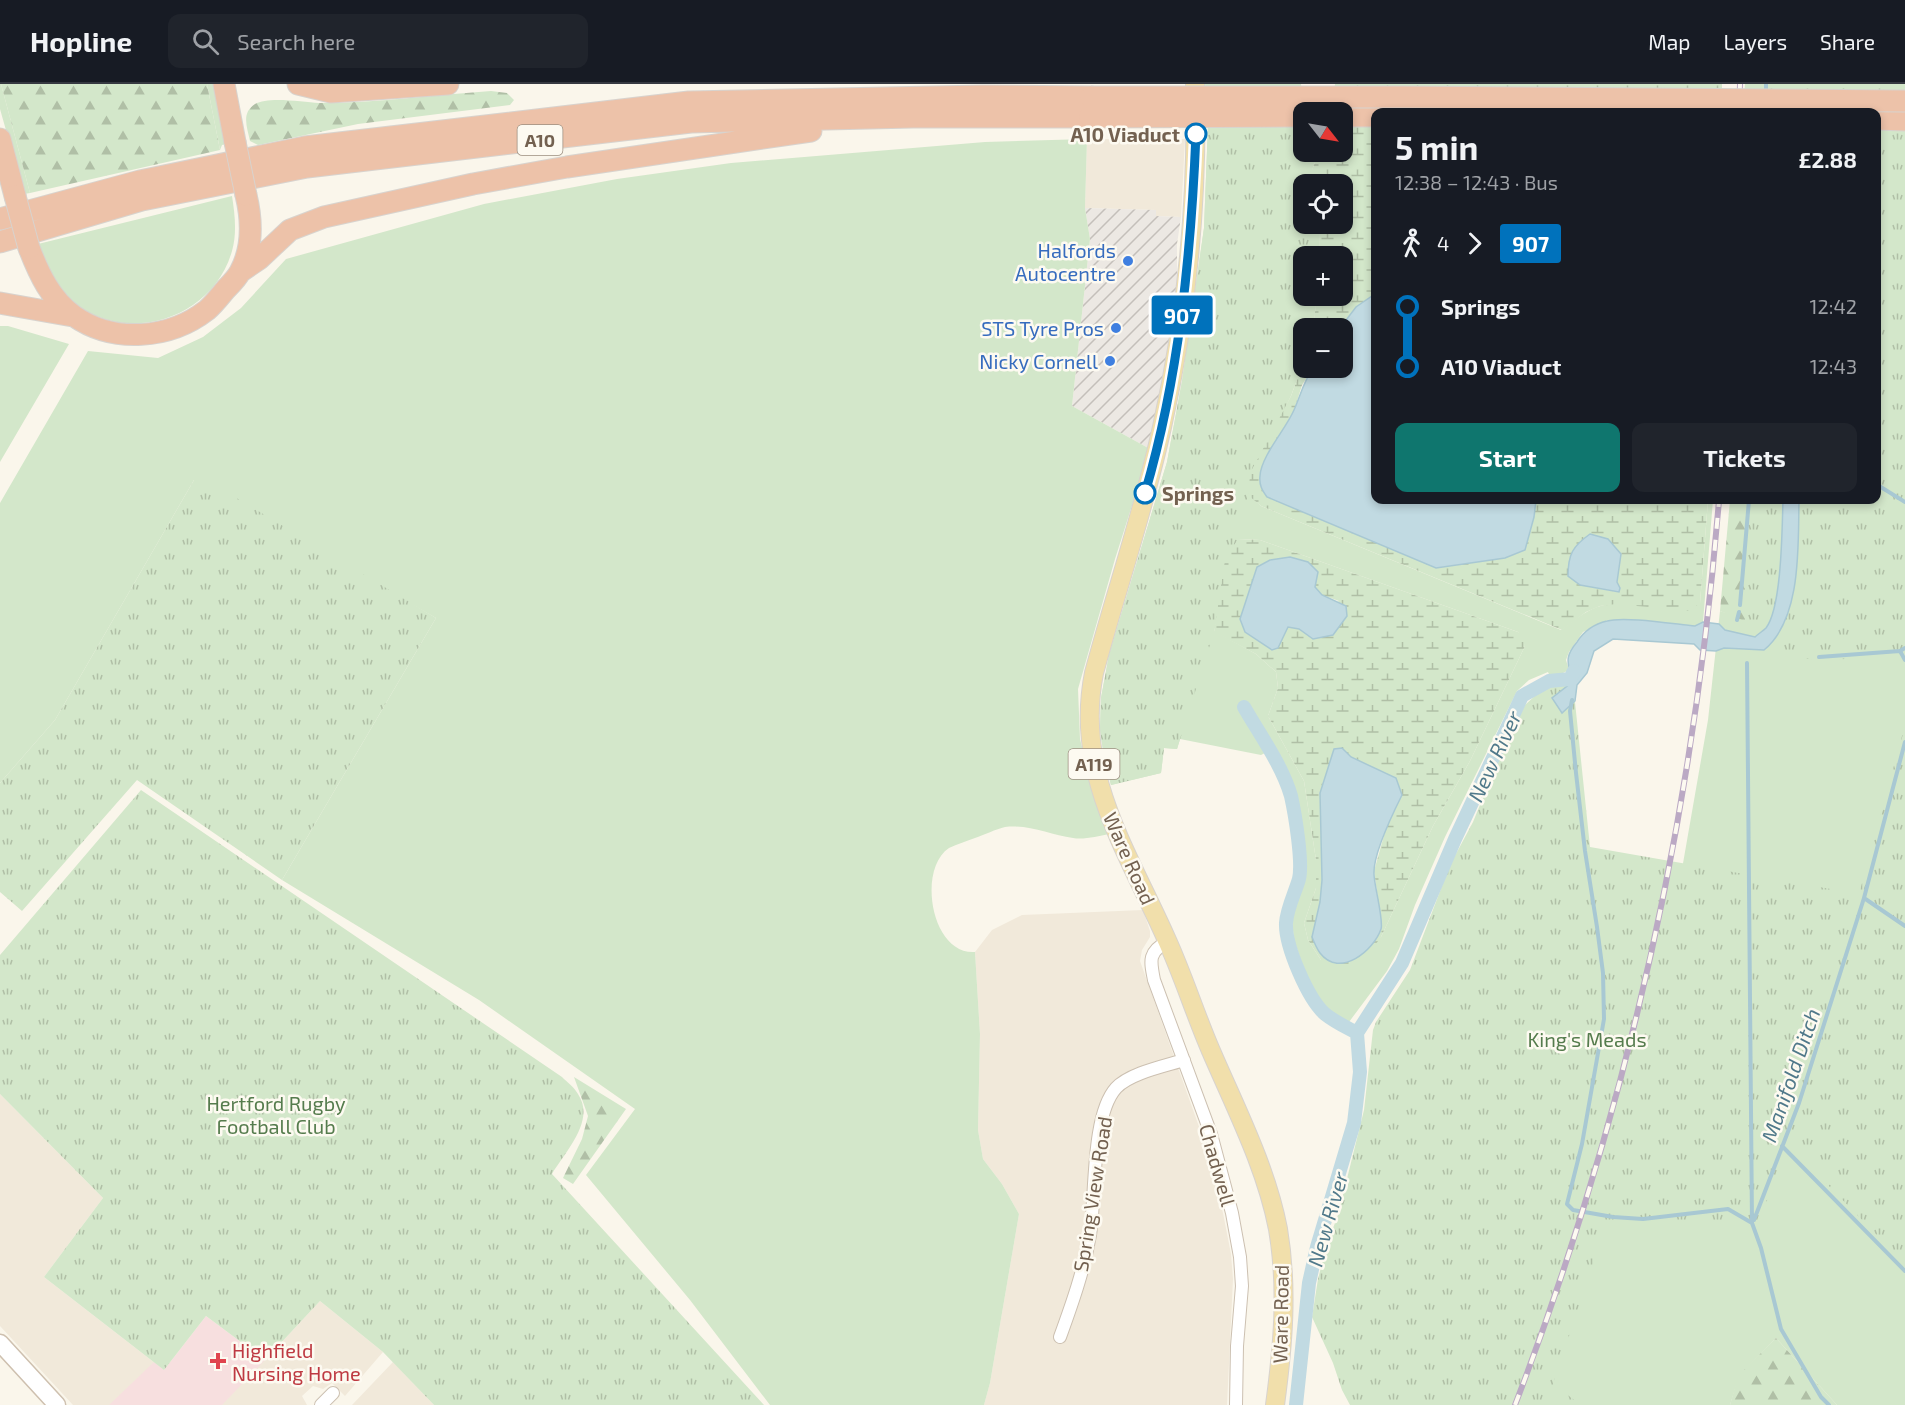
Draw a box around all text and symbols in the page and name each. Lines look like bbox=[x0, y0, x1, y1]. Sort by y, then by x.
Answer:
search box bbox=[168, 14, 588, 68]
text: Hopline bbox=[30, 24, 132, 58]
icon: search bbox=[189, 25, 222, 58]
text: Search here bbox=[237, 28, 355, 54]
text: Map bbox=[1648, 29, 1690, 54]
text: Layers bbox=[1723, 29, 1787, 54]
text: Share bbox=[1820, 29, 1875, 54]
north arrow bbox=[1293, 102, 1353, 162]
map controls bbox=[1293, 102, 1353, 378]
place label: A10 Viaduct bbox=[1071, 122, 1180, 146]
marker: A10 Viaduct bbox=[1185, 123, 1207, 145]
road number: A10 bbox=[518, 125, 562, 155]
text: 5 min bbox=[1395, 127, 1478, 167]
text: £2.88 bbox=[1799, 146, 1857, 172]
text: 12:38 – 12:43 · Bus bbox=[1395, 170, 1558, 194]
button: locate bbox=[1293, 174, 1353, 234]
icon: walk bbox=[1395, 227, 1428, 260]
icon: forward bbox=[1458, 227, 1491, 260]
text: 4 bbox=[1437, 231, 1449, 255]
text: 907 bbox=[1512, 231, 1549, 256]
place label: Halfords Autocentre bbox=[1015, 238, 1116, 285]
button: + bbox=[1293, 246, 1353, 306]
marker: Halfords Autocentre bbox=[1121, 254, 1135, 268]
text: Springs bbox=[1441, 293, 1520, 319]
text: 12:42 bbox=[1810, 294, 1857, 318]
line badge: 907 bbox=[1148, 296, 1216, 334]
text: 907 bbox=[1164, 303, 1200, 328]
place label: STS Tyre Pros bbox=[981, 316, 1104, 340]
button: − bbox=[1293, 318, 1353, 378]
marker: STS Tyre Pros bbox=[1109, 321, 1123, 335]
place label: Nicky Cornell bbox=[979, 349, 1098, 373]
text: A10 Viaduct bbox=[1441, 353, 1561, 379]
marker: Nicky Cornell bbox=[1103, 354, 1117, 368]
text: 12:43 bbox=[1810, 354, 1857, 378]
button: Start bbox=[1395, 423, 1620, 492]
button: Tickets bbox=[1632, 423, 1857, 492]
place label: Springs bbox=[1162, 481, 1234, 505]
marker: Springs bbox=[1134, 482, 1156, 504]
water label: New River bbox=[1462, 706, 1526, 805]
road number: A119 bbox=[1068, 749, 1120, 779]
street label: Ware Road bbox=[1099, 808, 1161, 908]
water label: Manifold Ditch bbox=[1755, 1005, 1825, 1145]
park label: King's Meads bbox=[1527, 1027, 1647, 1051]
park label: Hertford Rugby Football Club bbox=[206, 1091, 346, 1138]
street label: Spring View Road bbox=[1068, 1115, 1116, 1273]
street label: Chadwell bbox=[1195, 1121, 1241, 1209]
water label: New River bbox=[1302, 1168, 1353, 1269]
street label: Ware Road bbox=[1267, 1264, 1293, 1364]
place label: Highfield Nursing Home bbox=[232, 1338, 361, 1385]
marker: Highfield Nursing Home bbox=[209, 1352, 227, 1370]

